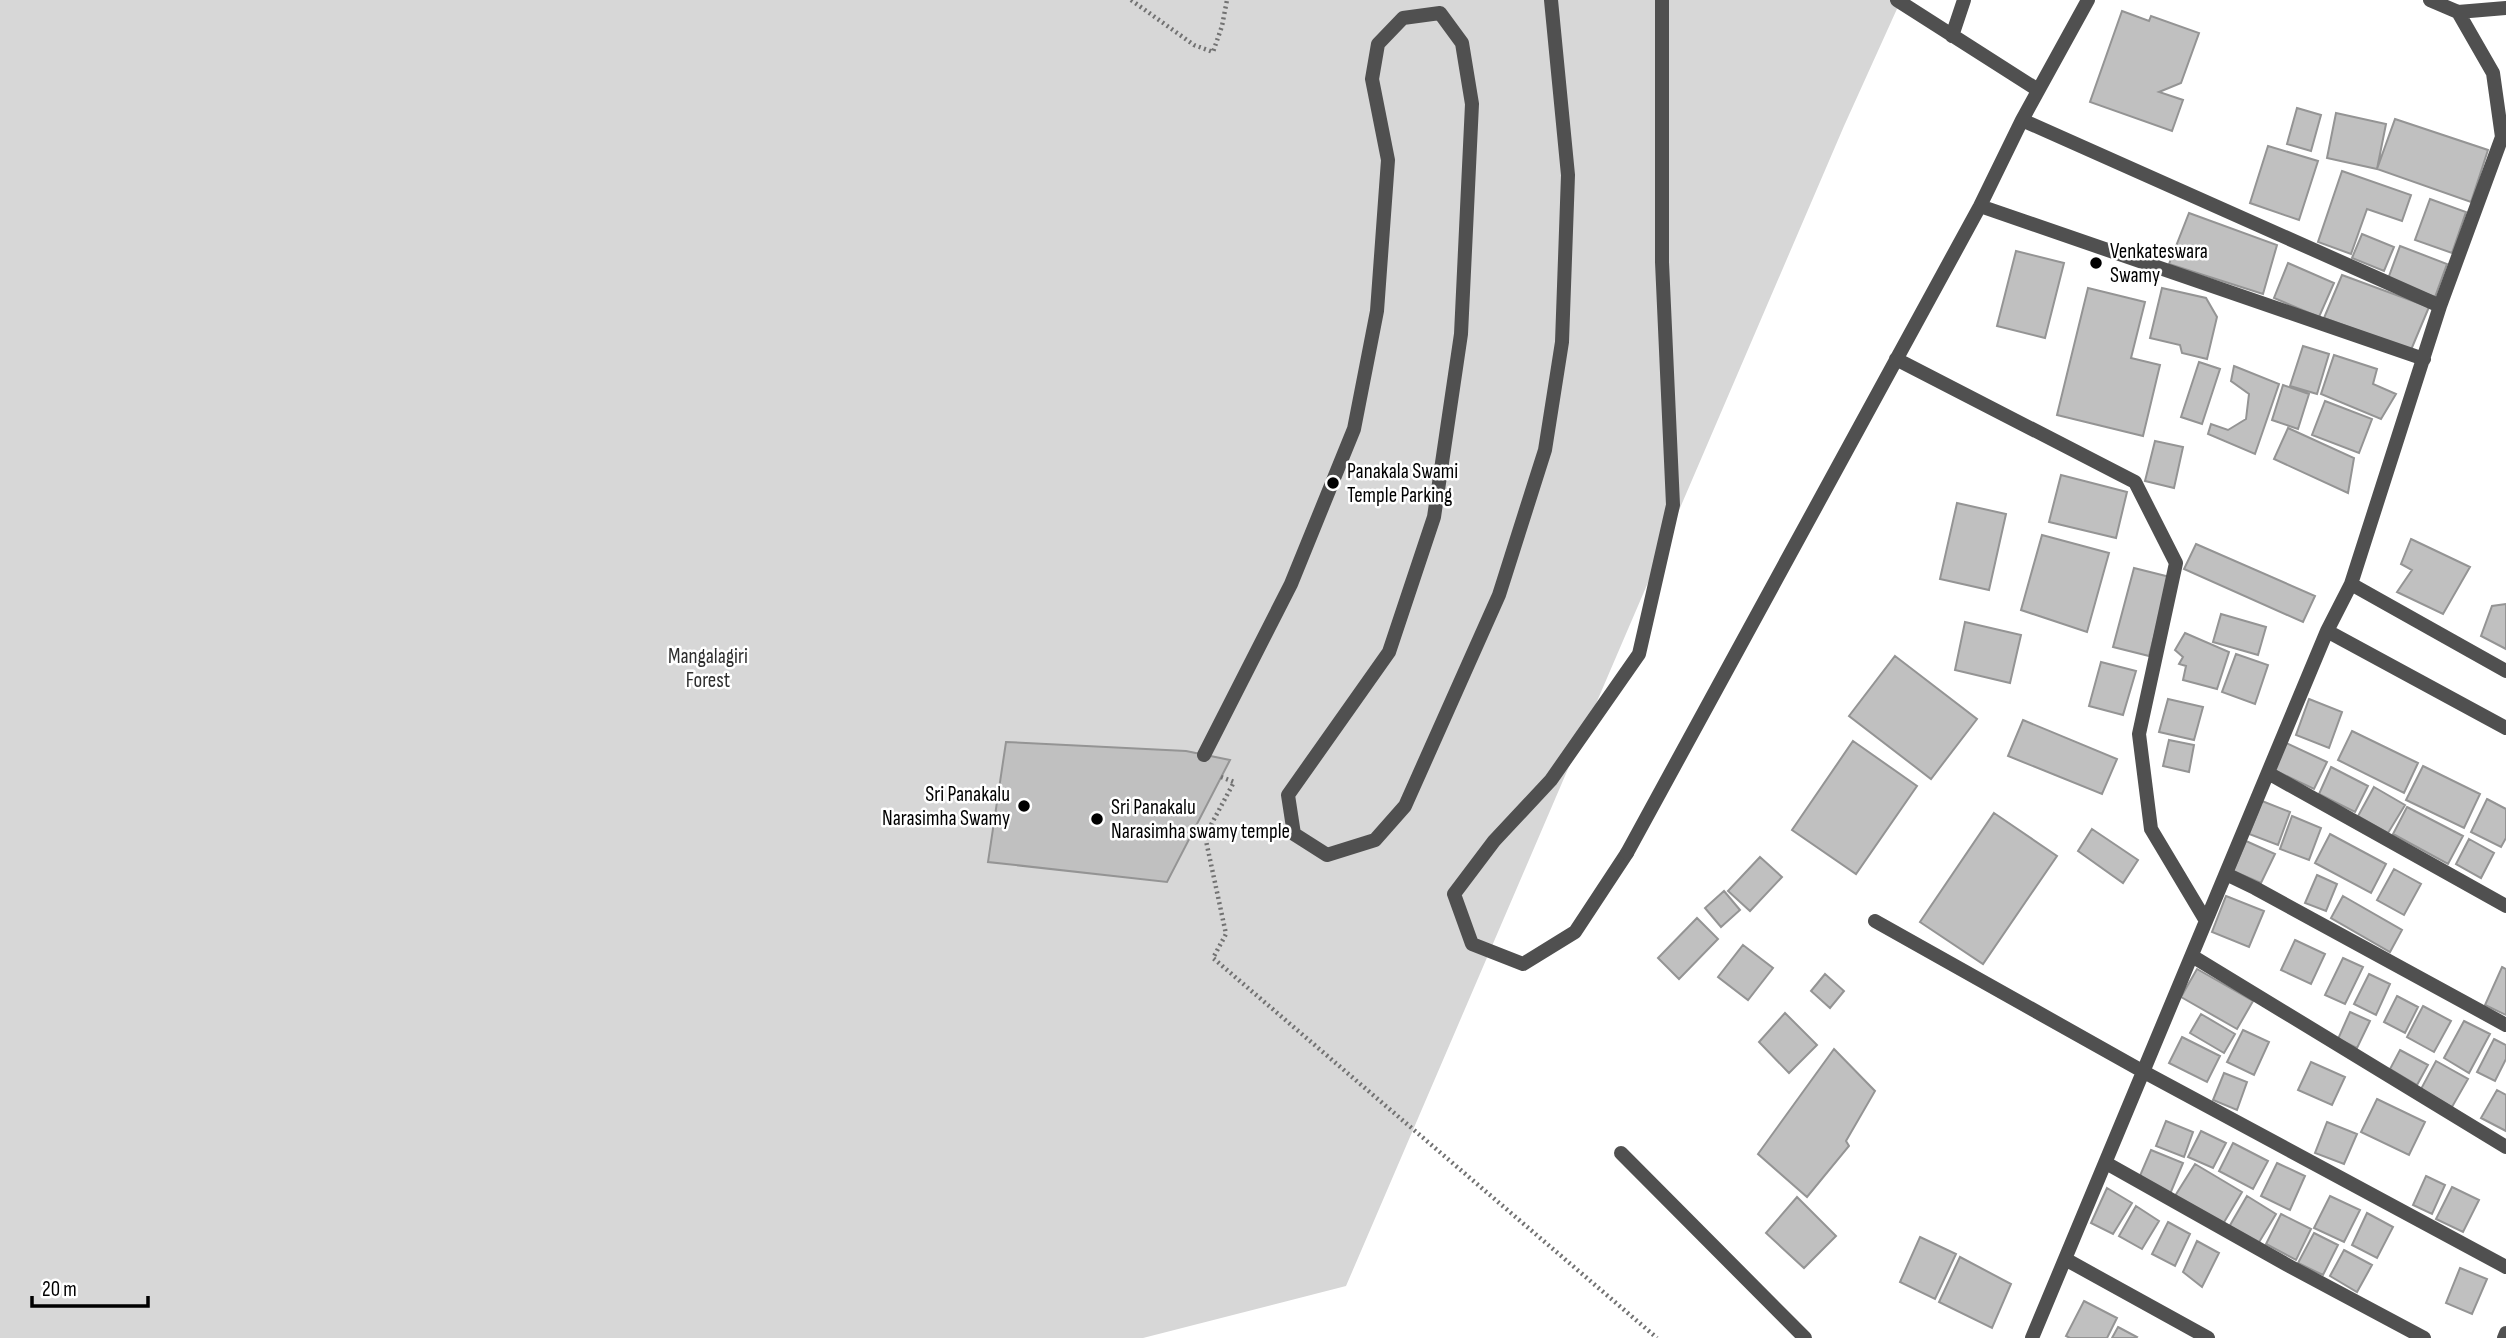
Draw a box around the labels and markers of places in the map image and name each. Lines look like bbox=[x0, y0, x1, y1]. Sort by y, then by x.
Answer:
place label: Venkateswara Swamy bbox=[2110, 239, 2208, 288]
marker: Venkateswara Swamy bbox=[2088, 255, 2104, 271]
place label: Panakala Swami Temple Parking bbox=[1347, 459, 1458, 508]
marker: Panakala Swami Temple Parking bbox=[1325, 475, 1341, 491]
place label: Sri Panakalu Narasimha Swamy bbox=[882, 782, 1010, 831]
place label: Sri Panakalu Narasimha swamy temple bbox=[1111, 795, 1290, 844]
marker: Sri Panakalu Narasimha Swamy bbox=[1016, 798, 1032, 814]
marker: Sri Panakalu Narasimha swamy temple bbox=[1089, 811, 1105, 827]

